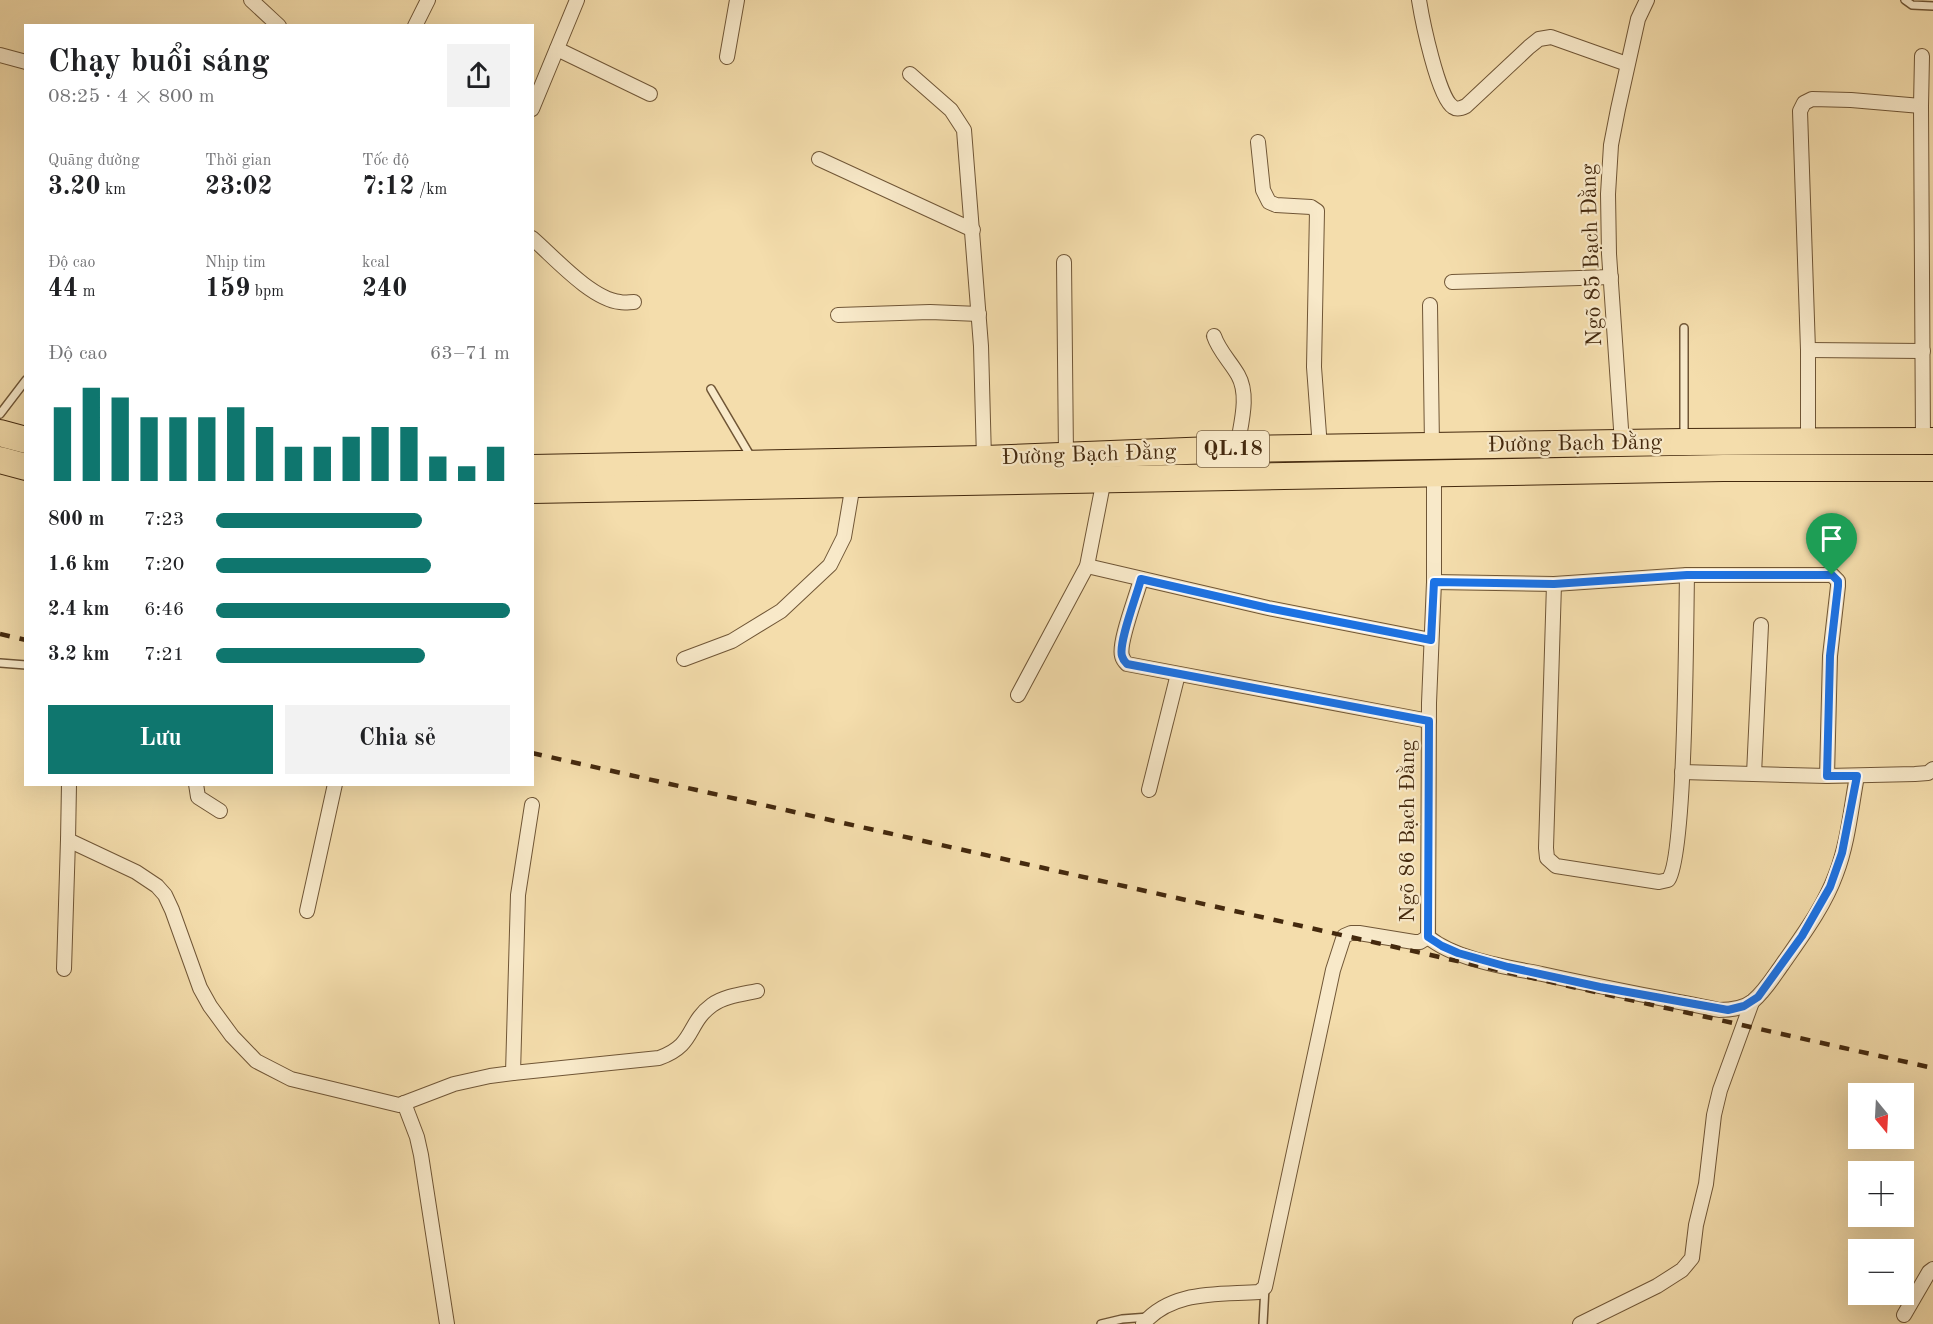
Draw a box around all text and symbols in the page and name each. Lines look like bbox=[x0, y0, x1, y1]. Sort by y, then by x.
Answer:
button: share bbox=[447, 44, 510, 107]
text: Chạy buổi sáng bbox=[48, 46, 269, 79]
text: 08:25 · 4 × 800 m bbox=[48, 87, 215, 107]
text: Quãng đường bbox=[48, 153, 140, 169]
text: Thời gian bbox=[205, 153, 271, 169]
text: Tốc độ bbox=[362, 153, 409, 169]
street label: Ngõ 85 Bạch Đằng bbox=[1577, 163, 1606, 347]
text: 3.20 bbox=[48, 174, 101, 200]
text: 23:02 bbox=[205, 174, 273, 200]
text: 7:12 bbox=[362, 174, 415, 200]
text: km bbox=[101, 182, 126, 198]
text: /km bbox=[415, 182, 447, 198]
text: Độ cao bbox=[48, 255, 96, 271]
text: Nhịp tim bbox=[205, 255, 266, 271]
text: kcal bbox=[362, 255, 390, 271]
text: 44 bbox=[48, 276, 78, 302]
text: 159 bbox=[205, 276, 250, 302]
text: 240 bbox=[362, 276, 407, 302]
text: m bbox=[78, 284, 95, 300]
text: bpm bbox=[250, 284, 284, 300]
text: Độ cao bbox=[48, 344, 107, 364]
text: 63–71 m bbox=[430, 344, 510, 364]
street label: Đường Bạch Đằng bbox=[1487, 430, 1663, 457]
road number: QL.18 bbox=[1197, 431, 1269, 467]
street label: Đường Bạch Đằng bbox=[1001, 440, 1177, 469]
text: 800 m bbox=[48, 510, 104, 530]
text: 7:23 bbox=[144, 510, 184, 530]
pin bbox=[1806, 513, 1857, 575]
icon: arrive bbox=[1815, 522, 1848, 555]
text: 1.6 km bbox=[48, 555, 110, 575]
text: 7:20 bbox=[144, 555, 184, 575]
text: 2.4 km bbox=[48, 600, 110, 620]
text: 6:46 bbox=[144, 600, 184, 620]
text: 3.2 km bbox=[48, 645, 110, 665]
text: 7:21 bbox=[144, 645, 184, 665]
button: Lưu bbox=[48, 705, 273, 774]
button: Chia sẻ bbox=[285, 705, 510, 774]
street label: Ngõ 86 Bạch Đằng bbox=[1396, 739, 1419, 922]
north arrow bbox=[1848, 1083, 1914, 1149]
map controls bbox=[1848, 1083, 1914, 1305]
button: + bbox=[1848, 1161, 1914, 1227]
button: − bbox=[1848, 1239, 1914, 1305]

